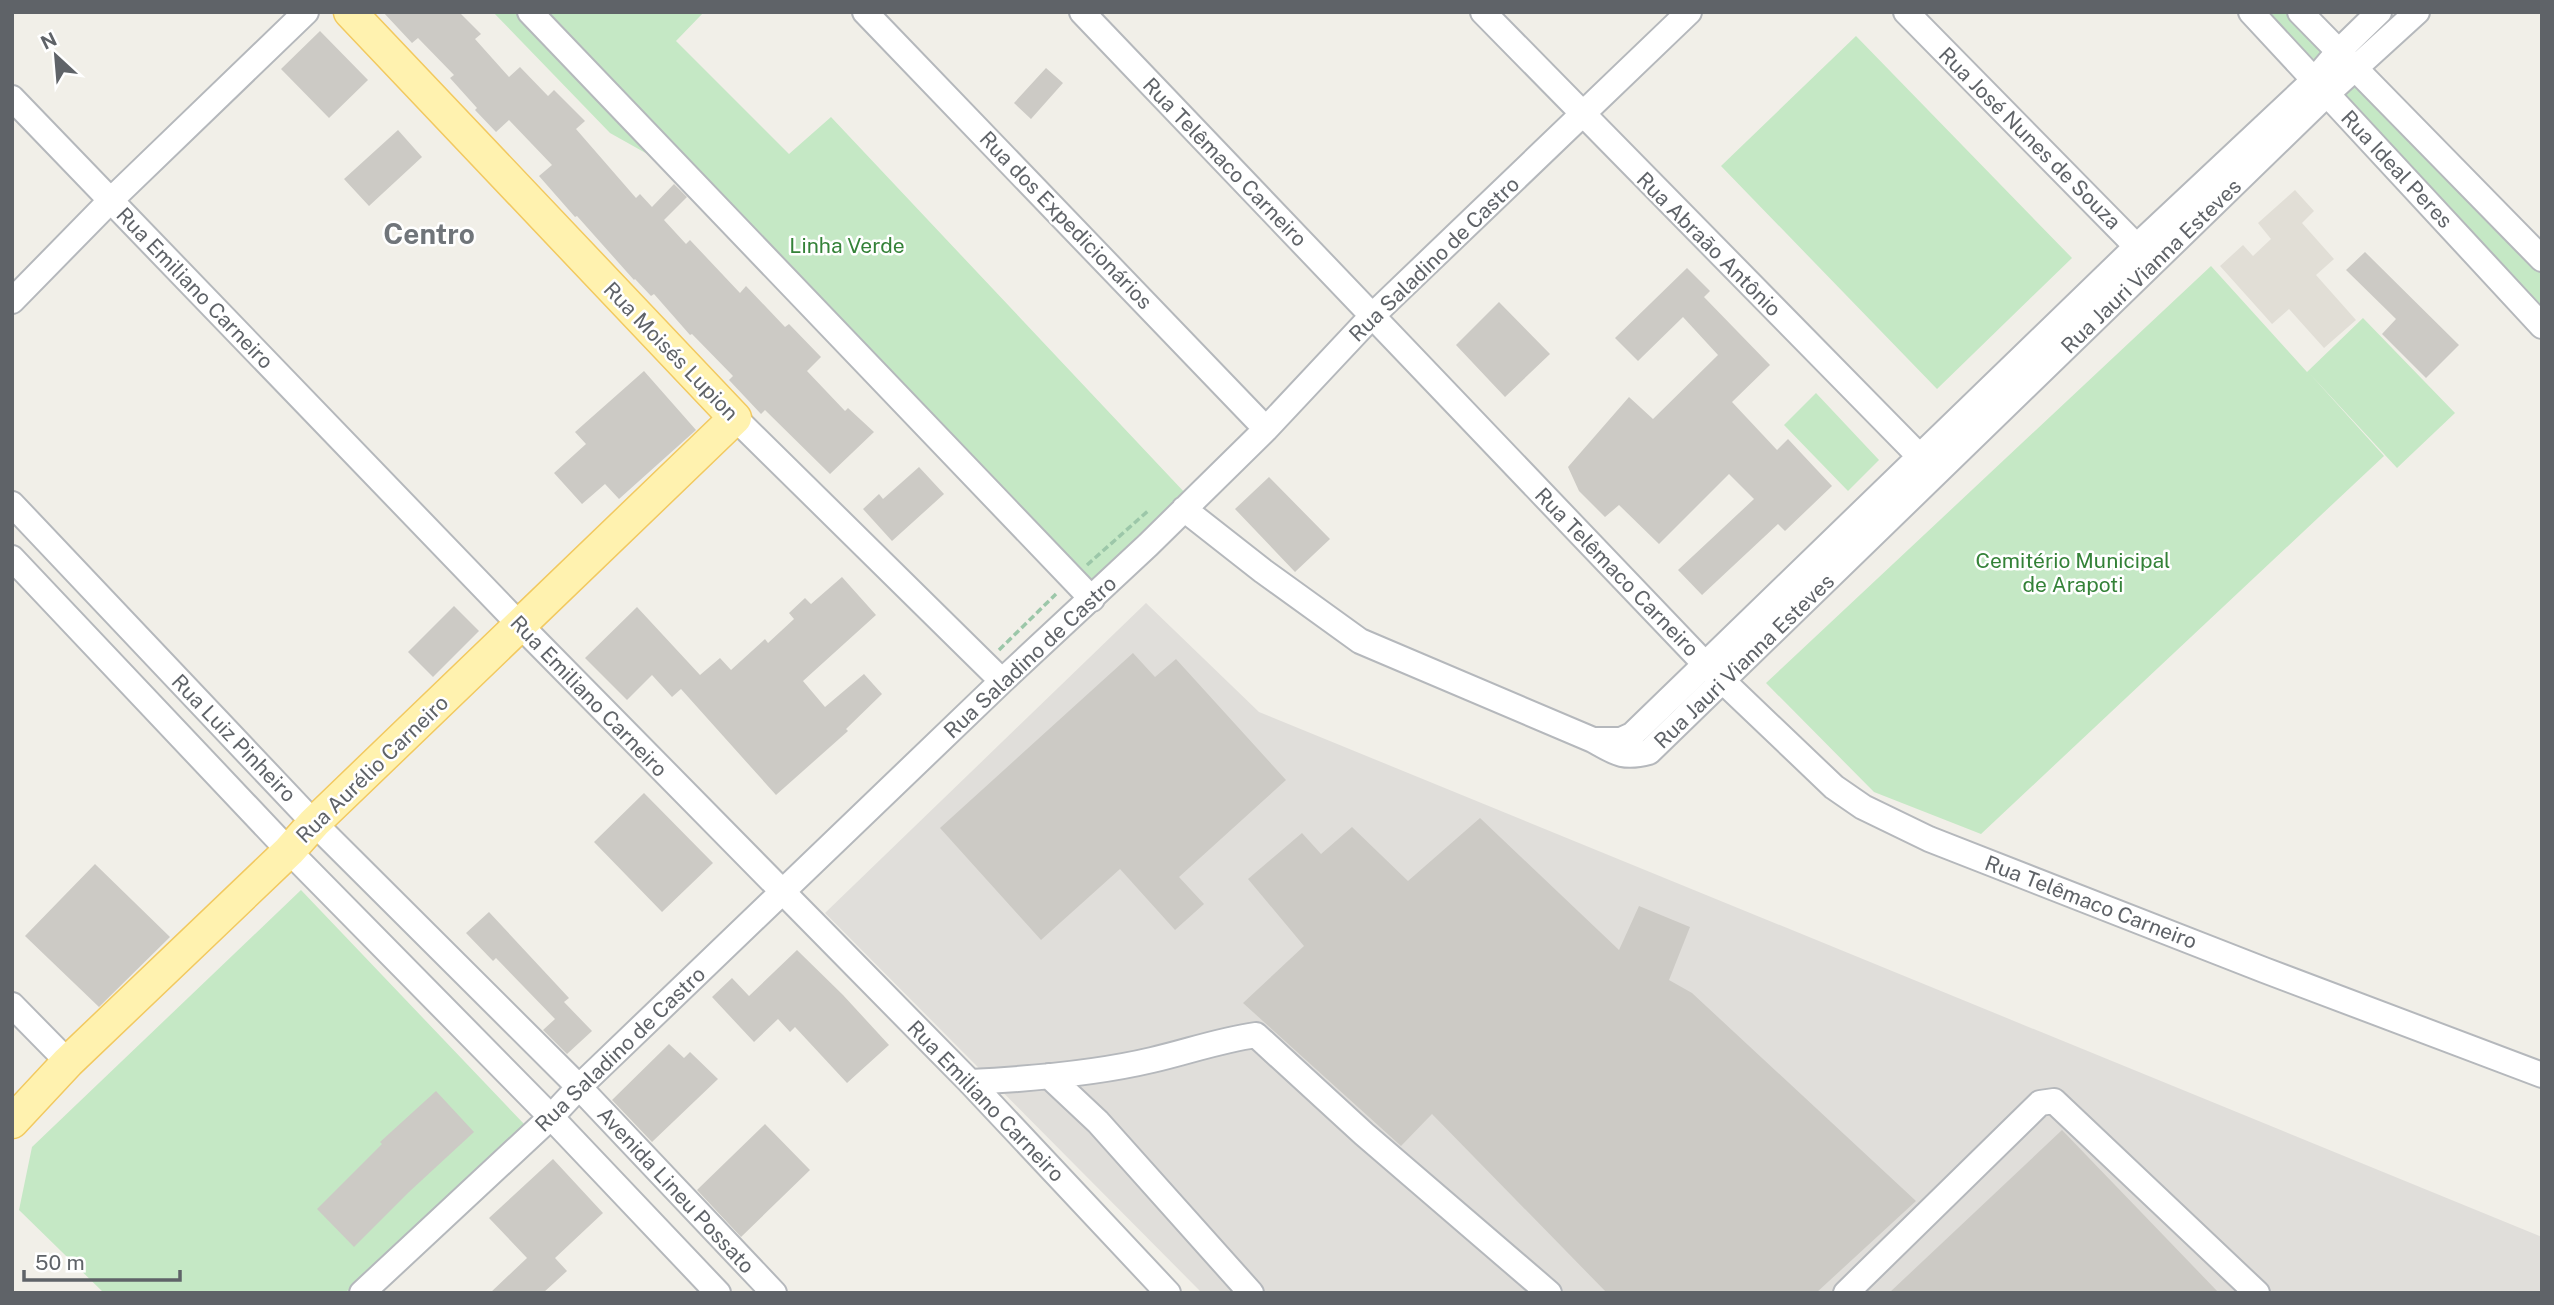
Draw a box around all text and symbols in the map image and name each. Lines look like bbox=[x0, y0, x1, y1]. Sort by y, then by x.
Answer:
north arrow bbox=[21, 21, 91, 91]
text: N bbox=[37, 28, 60, 54]
street label: Rua José Nunes de Souza bbox=[1934, 42, 2126, 234]
street label: Rua Telêmaco Carneiro bbox=[1138, 72, 1312, 252]
street label: Rua Ideal Peres bbox=[2336, 105, 2458, 233]
street label: Rua dos Expedicionários bbox=[975, 126, 1157, 314]
street label: Rua Abraão Antônio bbox=[1632, 167, 1786, 321]
street label: Rua Saladino de Castro bbox=[1344, 171, 1524, 347]
street label: Rua Jauri Vianna Esteves bbox=[2056, 173, 2246, 359]
street label: Rua Emiliano Carneiro bbox=[111, 202, 279, 374]
district label: Centro bbox=[383, 217, 475, 250]
park label: Linha Verde bbox=[789, 233, 905, 258]
street label: Rua Moisés Lupion bbox=[599, 277, 743, 425]
street label: Rua Telêmaco Carneiro bbox=[1530, 482, 1704, 662]
park label: Cemitério Municipal de Arapoti bbox=[1976, 548, 2170, 597]
street label: Rua Jauri Vianna Esteves bbox=[1649, 568, 1839, 754]
street label: Rua Saladino de Castro bbox=[939, 571, 1121, 743]
street label: Rua Emiliano Carneiro bbox=[505, 610, 673, 782]
street label: Rua Luiz Pinheiro bbox=[167, 669, 301, 807]
street label: Rua Aurélio Carneiro bbox=[291, 690, 453, 848]
street label: Rua Telêmaco Carneiro bbox=[1982, 850, 2200, 954]
street label: Rua Saladino de Castro bbox=[530, 961, 710, 1137]
street label: Rua Emiliano Carneiro bbox=[902, 1015, 1070, 1187]
street label: Avenida Lineu Possato bbox=[592, 1102, 760, 1278]
scale bar bbox=[24, 1238, 180, 1282]
text: 50 m bbox=[35, 1250, 85, 1275]

